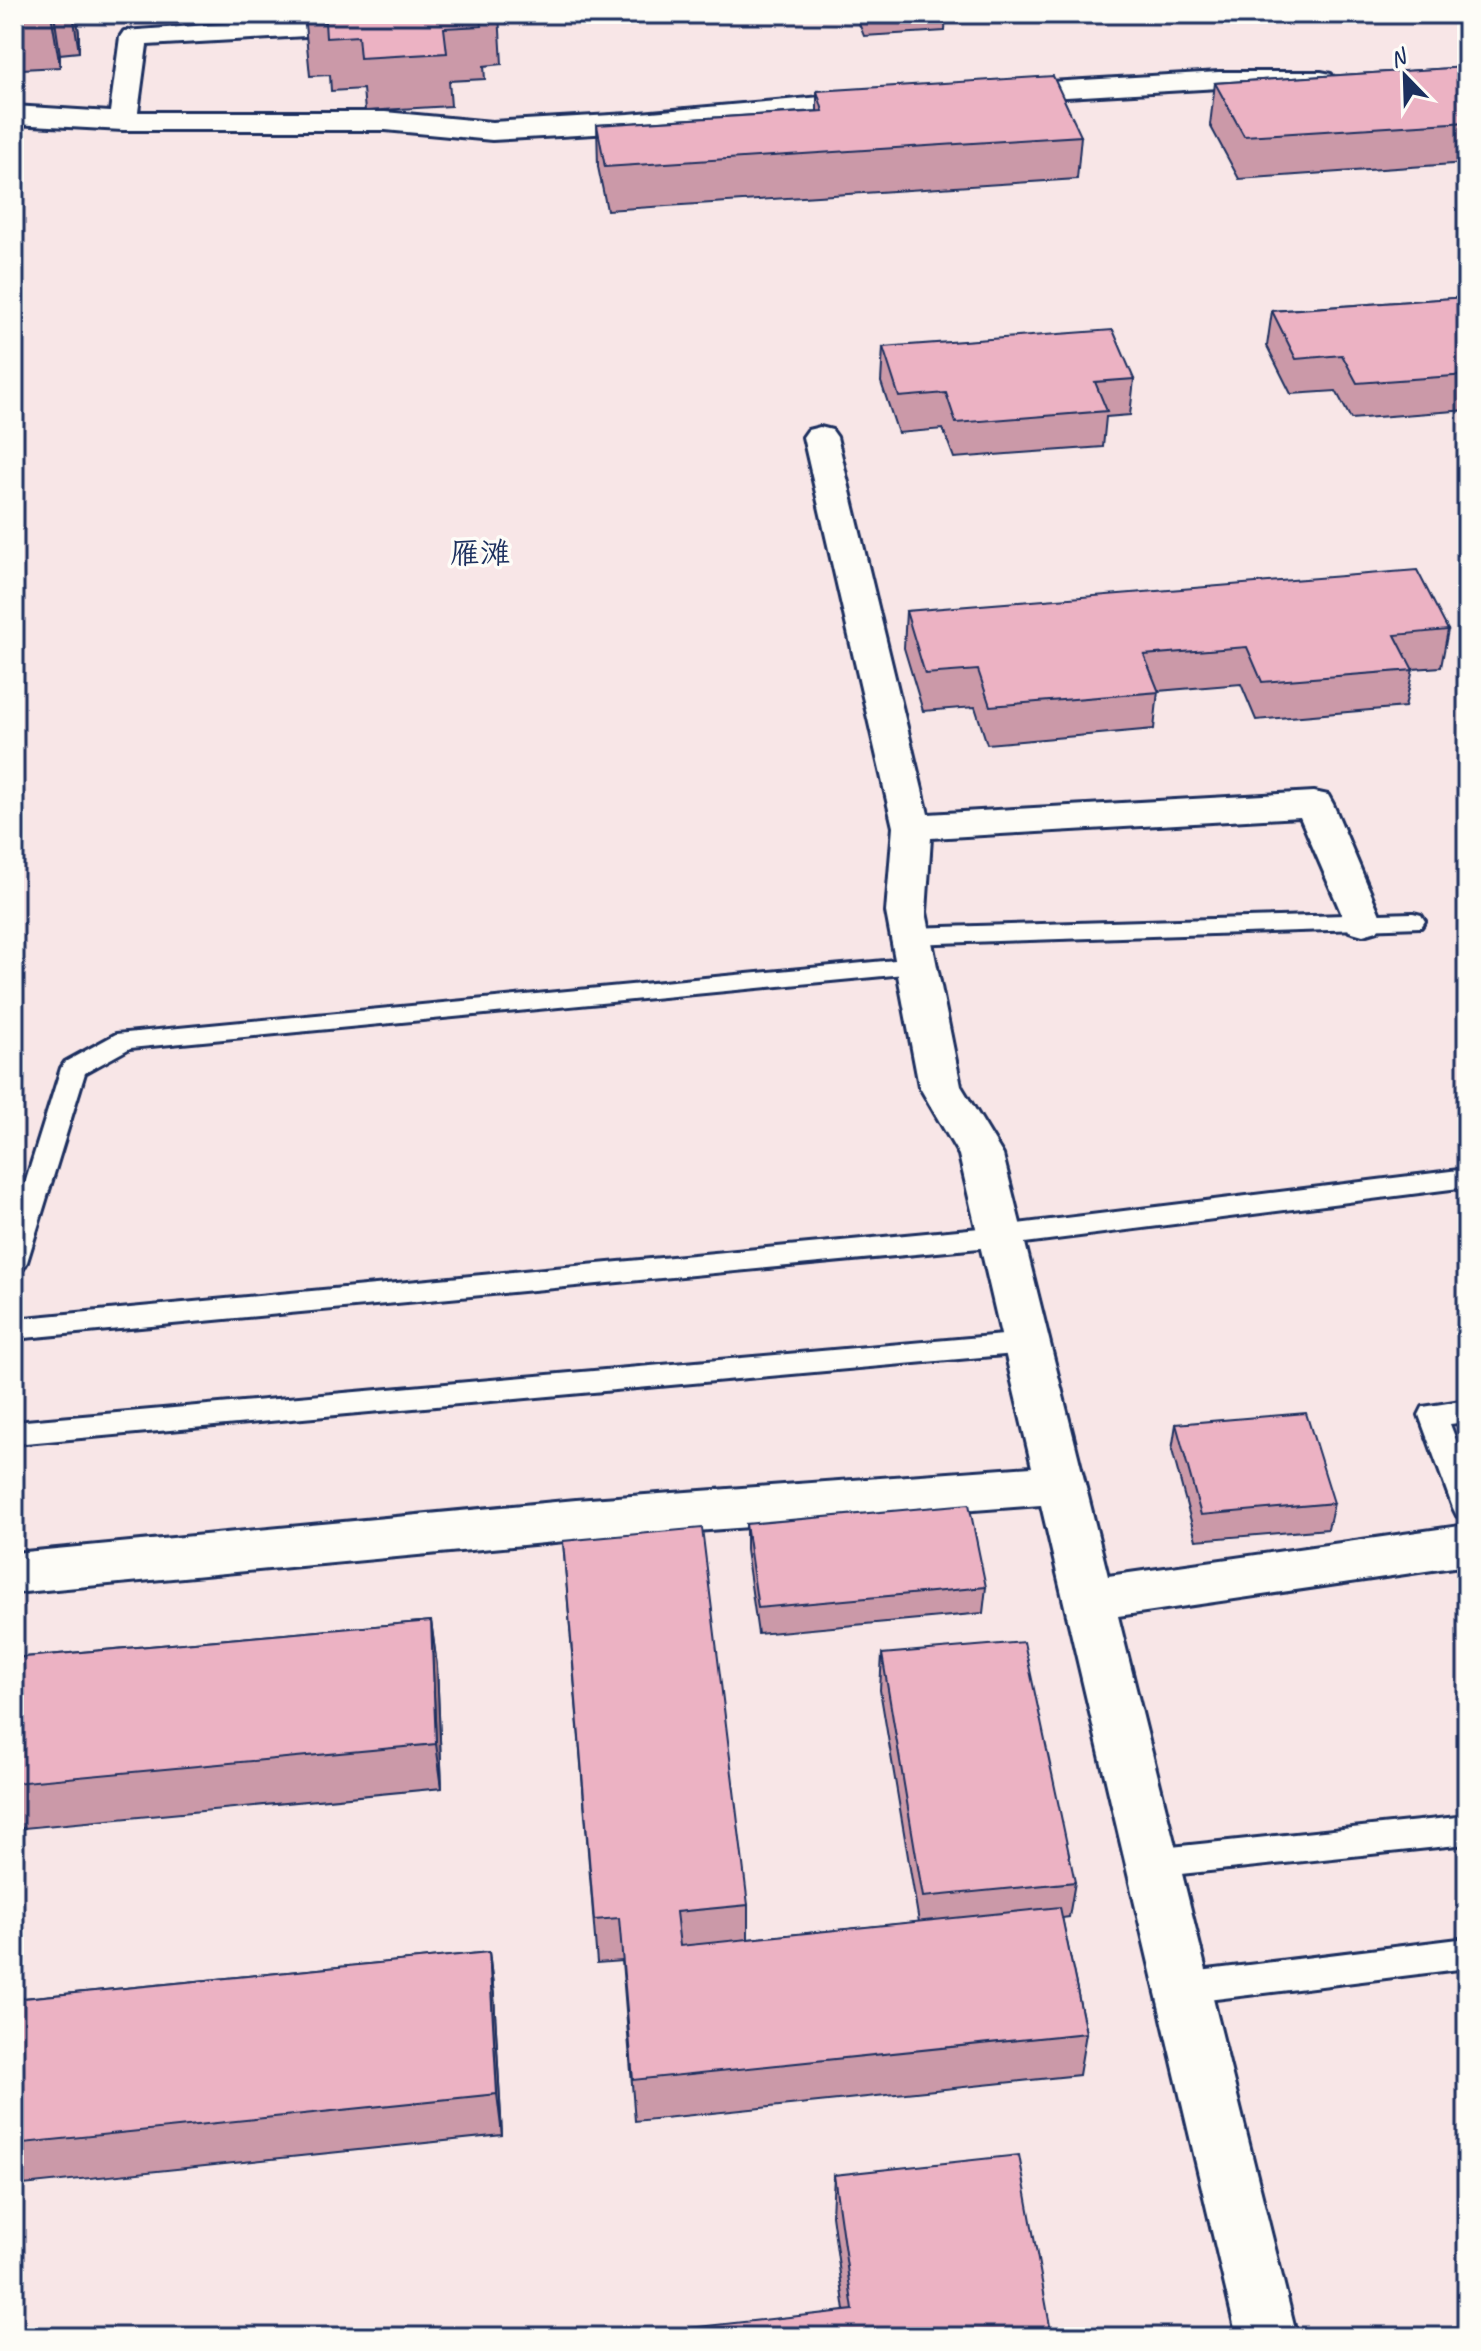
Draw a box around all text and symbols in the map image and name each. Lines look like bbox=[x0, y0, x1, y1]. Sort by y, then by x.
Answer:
north arrow bbox=[1365, 36, 1445, 116]
text: N bbox=[1386, 42, 1412, 74]
district label: 雁滩 bbox=[450, 534, 510, 572]

